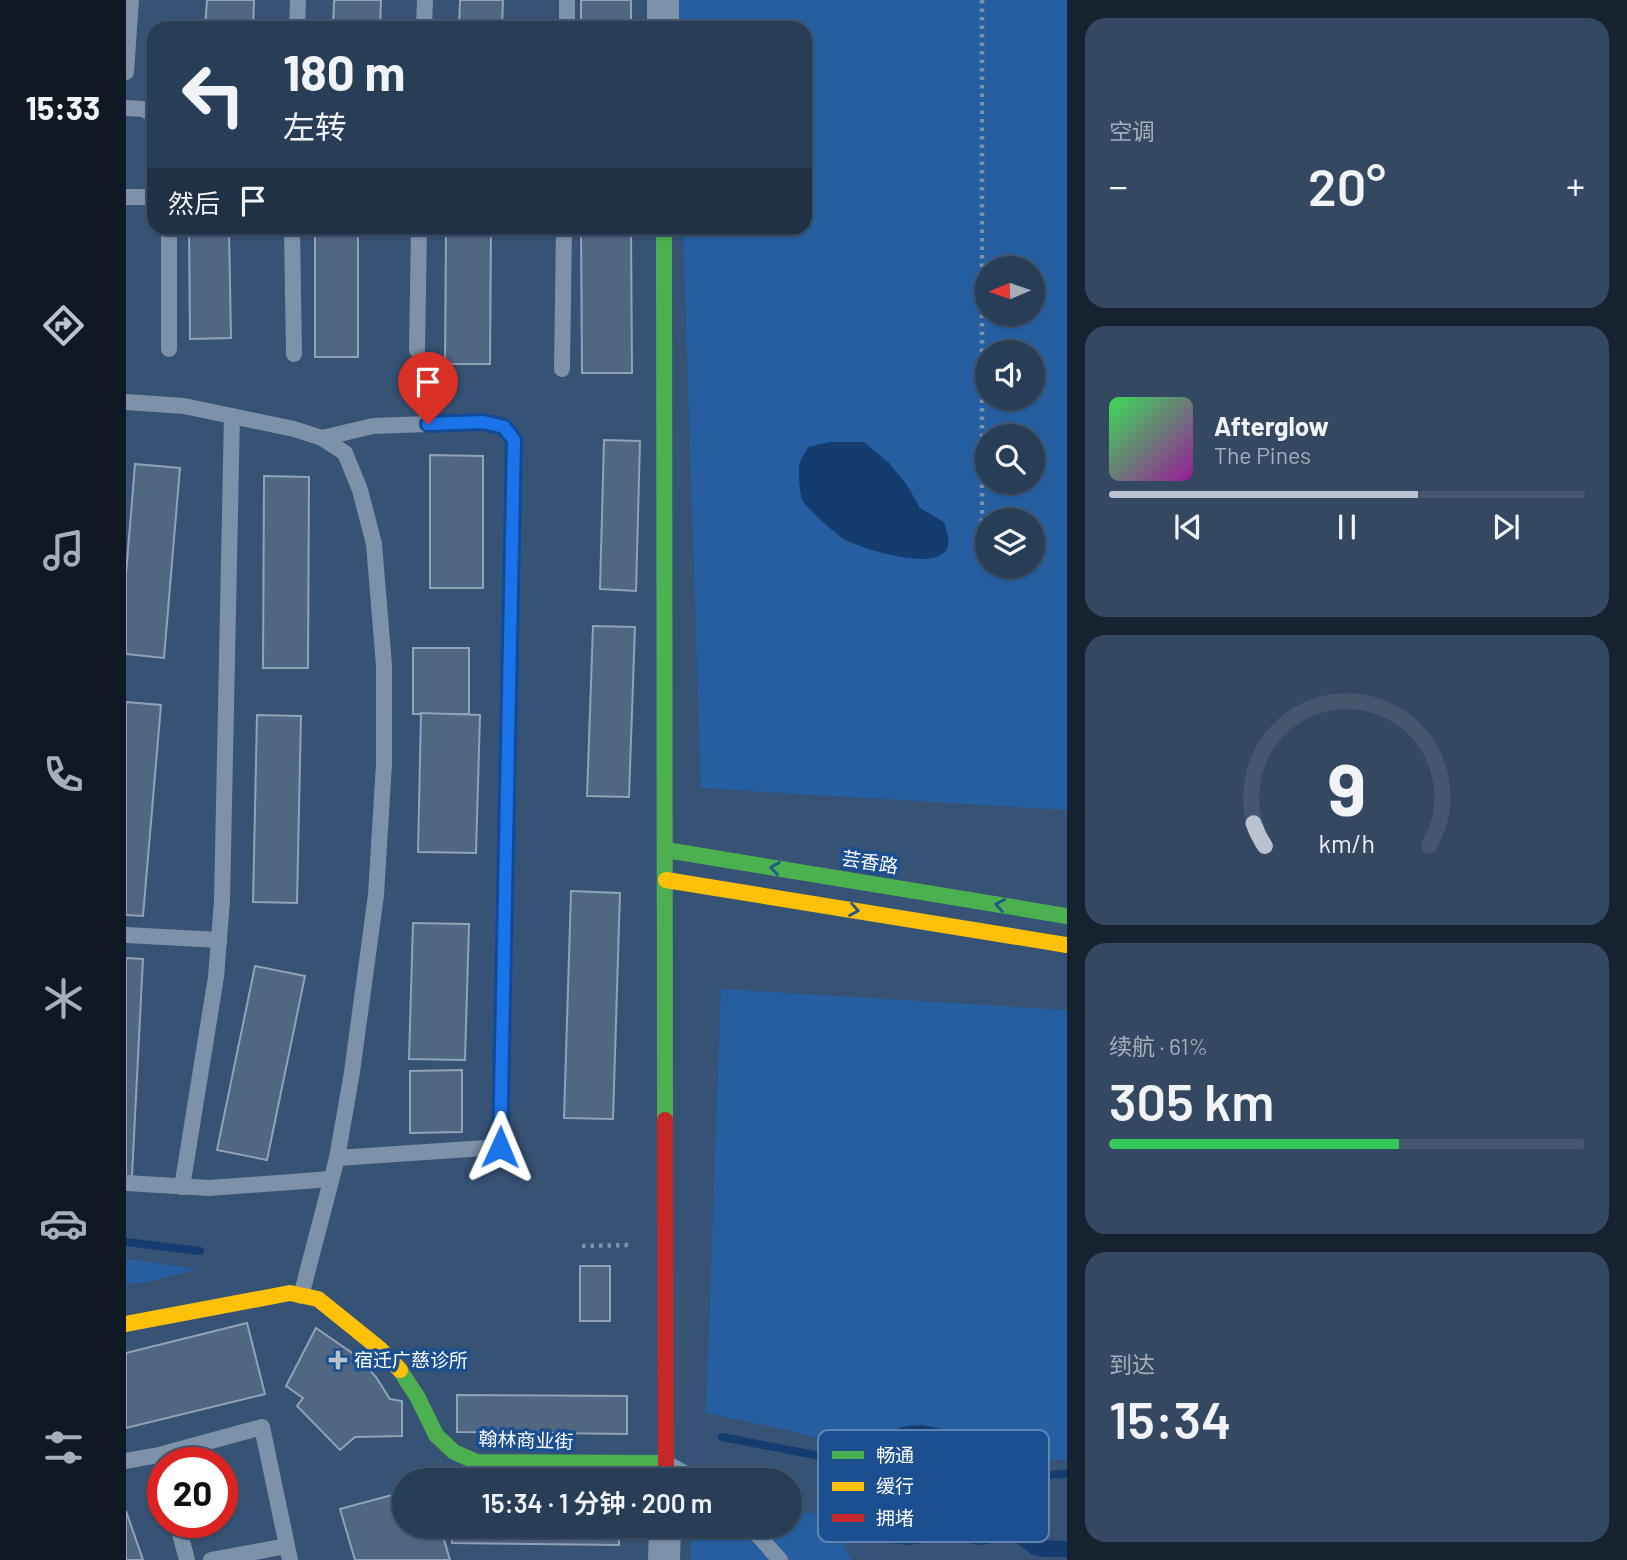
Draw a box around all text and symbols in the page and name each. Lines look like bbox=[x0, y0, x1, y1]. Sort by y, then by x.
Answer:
text: 180 m bbox=[283, 42, 406, 101]
icon: left bbox=[168, 49, 259, 140]
text: 15:33 bbox=[26, 88, 100, 126]
text: 左转 bbox=[283, 107, 347, 145]
text: 空调 bbox=[1109, 117, 1155, 145]
text: 20° bbox=[1308, 154, 1386, 216]
text: − bbox=[1109, 162, 1128, 208]
text: + bbox=[1566, 162, 1585, 208]
icon: arrive bbox=[234, 182, 272, 220]
text: 然后 bbox=[168, 187, 220, 218]
north arrow bbox=[975, 256, 1045, 326]
map controls bbox=[975, 256, 1045, 578]
icon: directions bbox=[39, 301, 88, 350]
button: sound bbox=[975, 340, 1045, 410]
pin bbox=[398, 352, 458, 424]
icon: arrive bbox=[409, 363, 447, 401]
text: Afterglow bbox=[1214, 410, 1329, 441]
button: search bbox=[975, 424, 1045, 494]
text: The Pines bbox=[1214, 441, 1311, 469]
button: layers bbox=[975, 508, 1045, 578]
icon: previous bbox=[1169, 508, 1207, 546]
icon: pause bbox=[1328, 508, 1366, 546]
icon: next bbox=[1487, 508, 1525, 546]
icon: music bbox=[39, 526, 88, 575]
text: 9 bbox=[1328, 743, 1366, 831]
icon: phone bbox=[39, 750, 88, 799]
text: km/h bbox=[1319, 828, 1375, 858]
street label: 芸香路 bbox=[840, 846, 900, 877]
one-way arrow bbox=[769, 861, 781, 876]
one-way arrow bbox=[994, 898, 1006, 913]
one-way arrow bbox=[848, 902, 860, 917]
icon: climate bbox=[39, 974, 88, 1023]
text: 续航 · 61% bbox=[1109, 1032, 1208, 1060]
text: 305 km bbox=[1109, 1069, 1274, 1131]
position arrow bbox=[463, 1110, 537, 1184]
icon: car bbox=[39, 1199, 88, 1248]
place label: 宿迁广慈诊所 bbox=[354, 1348, 468, 1371]
marker: 宿迁广慈诊所 bbox=[328, 1350, 348, 1370]
text: 到达 bbox=[1109, 1350, 1155, 1378]
text: 15:34 bbox=[1109, 1387, 1231, 1449]
icon: filters bbox=[39, 1423, 88, 1472]
street label: 翰林商业街 bbox=[478, 1426, 574, 1453]
legend bbox=[818, 1430, 1049, 1542]
text: 畅通 bbox=[876, 1443, 914, 1466]
speed limit sign: 20 bbox=[147, 1447, 238, 1538]
text: 缓行 bbox=[876, 1474, 914, 1497]
text: 15:34 · 1 分钟 · 200 m bbox=[482, 1487, 712, 1518]
text: 拥堵 bbox=[876, 1506, 914, 1529]

